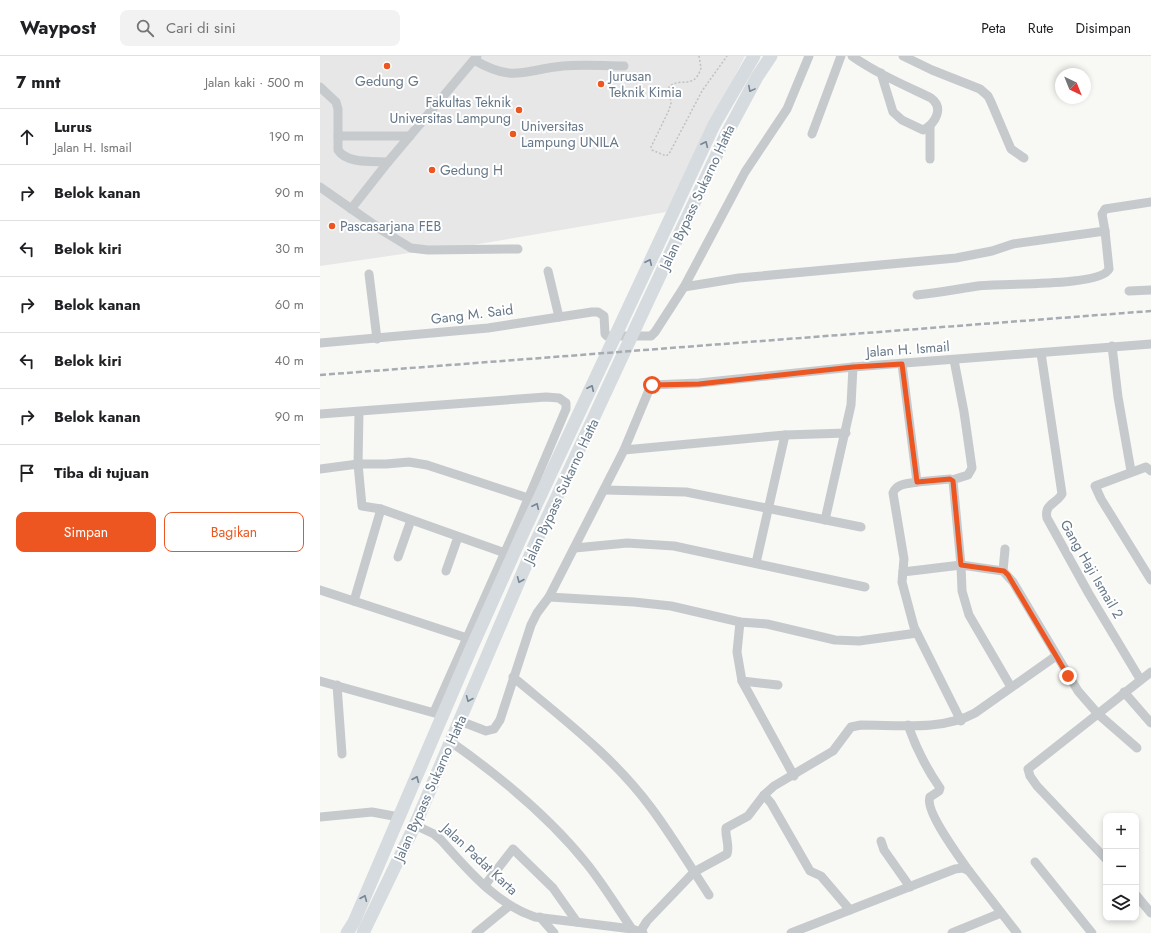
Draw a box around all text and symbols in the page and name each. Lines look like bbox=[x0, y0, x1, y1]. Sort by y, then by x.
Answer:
search box bbox=[120, 10, 400, 46]
text: Waypost bbox=[20, 14, 96, 41]
icon: search bbox=[134, 17, 156, 39]
text: Cari di sini bbox=[166, 17, 236, 39]
text: Peta bbox=[981, 18, 1006, 38]
text: Rute bbox=[1028, 18, 1054, 38]
text: Disimpan bbox=[1076, 18, 1131, 38]
marker: Gedung G bbox=[382, 61, 392, 71]
place label: Jurusan Teknik Kimia bbox=[607, 66, 682, 102]
north arrow bbox=[1055, 68, 1091, 104]
text: 7 mnt bbox=[16, 70, 60, 94]
place label: Gedung G bbox=[355, 71, 419, 91]
text: Jalan kaki · 500 m bbox=[205, 73, 304, 92]
marker: Jurusan Teknik Kimia bbox=[596, 79, 606, 89]
one-way arrow bbox=[748, 85, 755, 92]
place label: Fakultas Teknik Universitas Lampung bbox=[389, 92, 512, 128]
marker: Fakultas Teknik Universitas Lampung bbox=[514, 105, 524, 115]
text: Lurus bbox=[54, 116, 92, 138]
place label: Universitas Lampung UNILA bbox=[521, 116, 620, 152]
street label: Jalan Bypass Sukarno Hatta bbox=[654, 121, 739, 275]
icon: ahead bbox=[16, 126, 38, 148]
text: 190 m bbox=[269, 127, 304, 146]
marker: Universitas Lampung UNILA bbox=[508, 129, 518, 139]
text: Jalan H. Ismail bbox=[54, 138, 132, 157]
one-way arrow bbox=[700, 141, 708, 148]
place label: Gedung H bbox=[440, 160, 503, 180]
marker: Gedung H bbox=[427, 165, 437, 175]
icon: right bbox=[16, 182, 38, 204]
text: Belok kanan bbox=[54, 182, 141, 204]
text: 90 m bbox=[275, 183, 304, 202]
place label: Pascasarjana FEB bbox=[340, 216, 441, 236]
marker: Pascasarjana FEB bbox=[327, 221, 337, 231]
icon: left bbox=[16, 238, 38, 260]
text: Belok kiri bbox=[54, 238, 122, 260]
text: 30 m bbox=[275, 239, 304, 258]
one-way arrow bbox=[645, 258, 653, 265]
icon: right bbox=[16, 294, 38, 316]
text: Belok kanan bbox=[54, 294, 141, 316]
text: 60 m bbox=[275, 295, 304, 314]
street label: Gang M. Said bbox=[430, 299, 514, 329]
street label: Jalan H. Ismail bbox=[864, 336, 950, 362]
icon: left bbox=[16, 350, 38, 372]
text: Belok kiri bbox=[54, 350, 122, 372]
text: 40 m bbox=[275, 351, 304, 370]
route start bbox=[643, 376, 661, 394]
one-way arrow bbox=[586, 385, 594, 392]
icon: right bbox=[16, 406, 38, 428]
text: Belok kanan bbox=[54, 406, 141, 428]
text: 90 m bbox=[275, 407, 304, 426]
street label: Jalan Bypass Sukarno Hatta bbox=[518, 415, 603, 569]
icon: arrive bbox=[16, 462, 38, 484]
text: Tiba di tujuan bbox=[54, 462, 149, 484]
one-way arrow bbox=[531, 503, 539, 510]
button: Simpan bbox=[16, 512, 156, 552]
button: Bagikan bbox=[164, 512, 304, 552]
street label: Gang Haji Ismail 2 bbox=[1056, 516, 1128, 622]
one-way arrow bbox=[517, 575, 525, 583]
route end bbox=[1059, 667, 1077, 685]
one-way arrow bbox=[466, 696, 474, 703]
street label: Jalan Bypass Sukarno Hatta bbox=[388, 712, 471, 866]
one-way arrow bbox=[411, 775, 419, 783]
map controls bbox=[1103, 813, 1139, 921]
button: + bbox=[1103, 813, 1139, 849]
street label: Jalan Padat Karta bbox=[436, 817, 522, 900]
button: − bbox=[1103, 849, 1139, 885]
button: layers bbox=[1103, 885, 1139, 921]
one-way arrow bbox=[360, 895, 368, 902]

